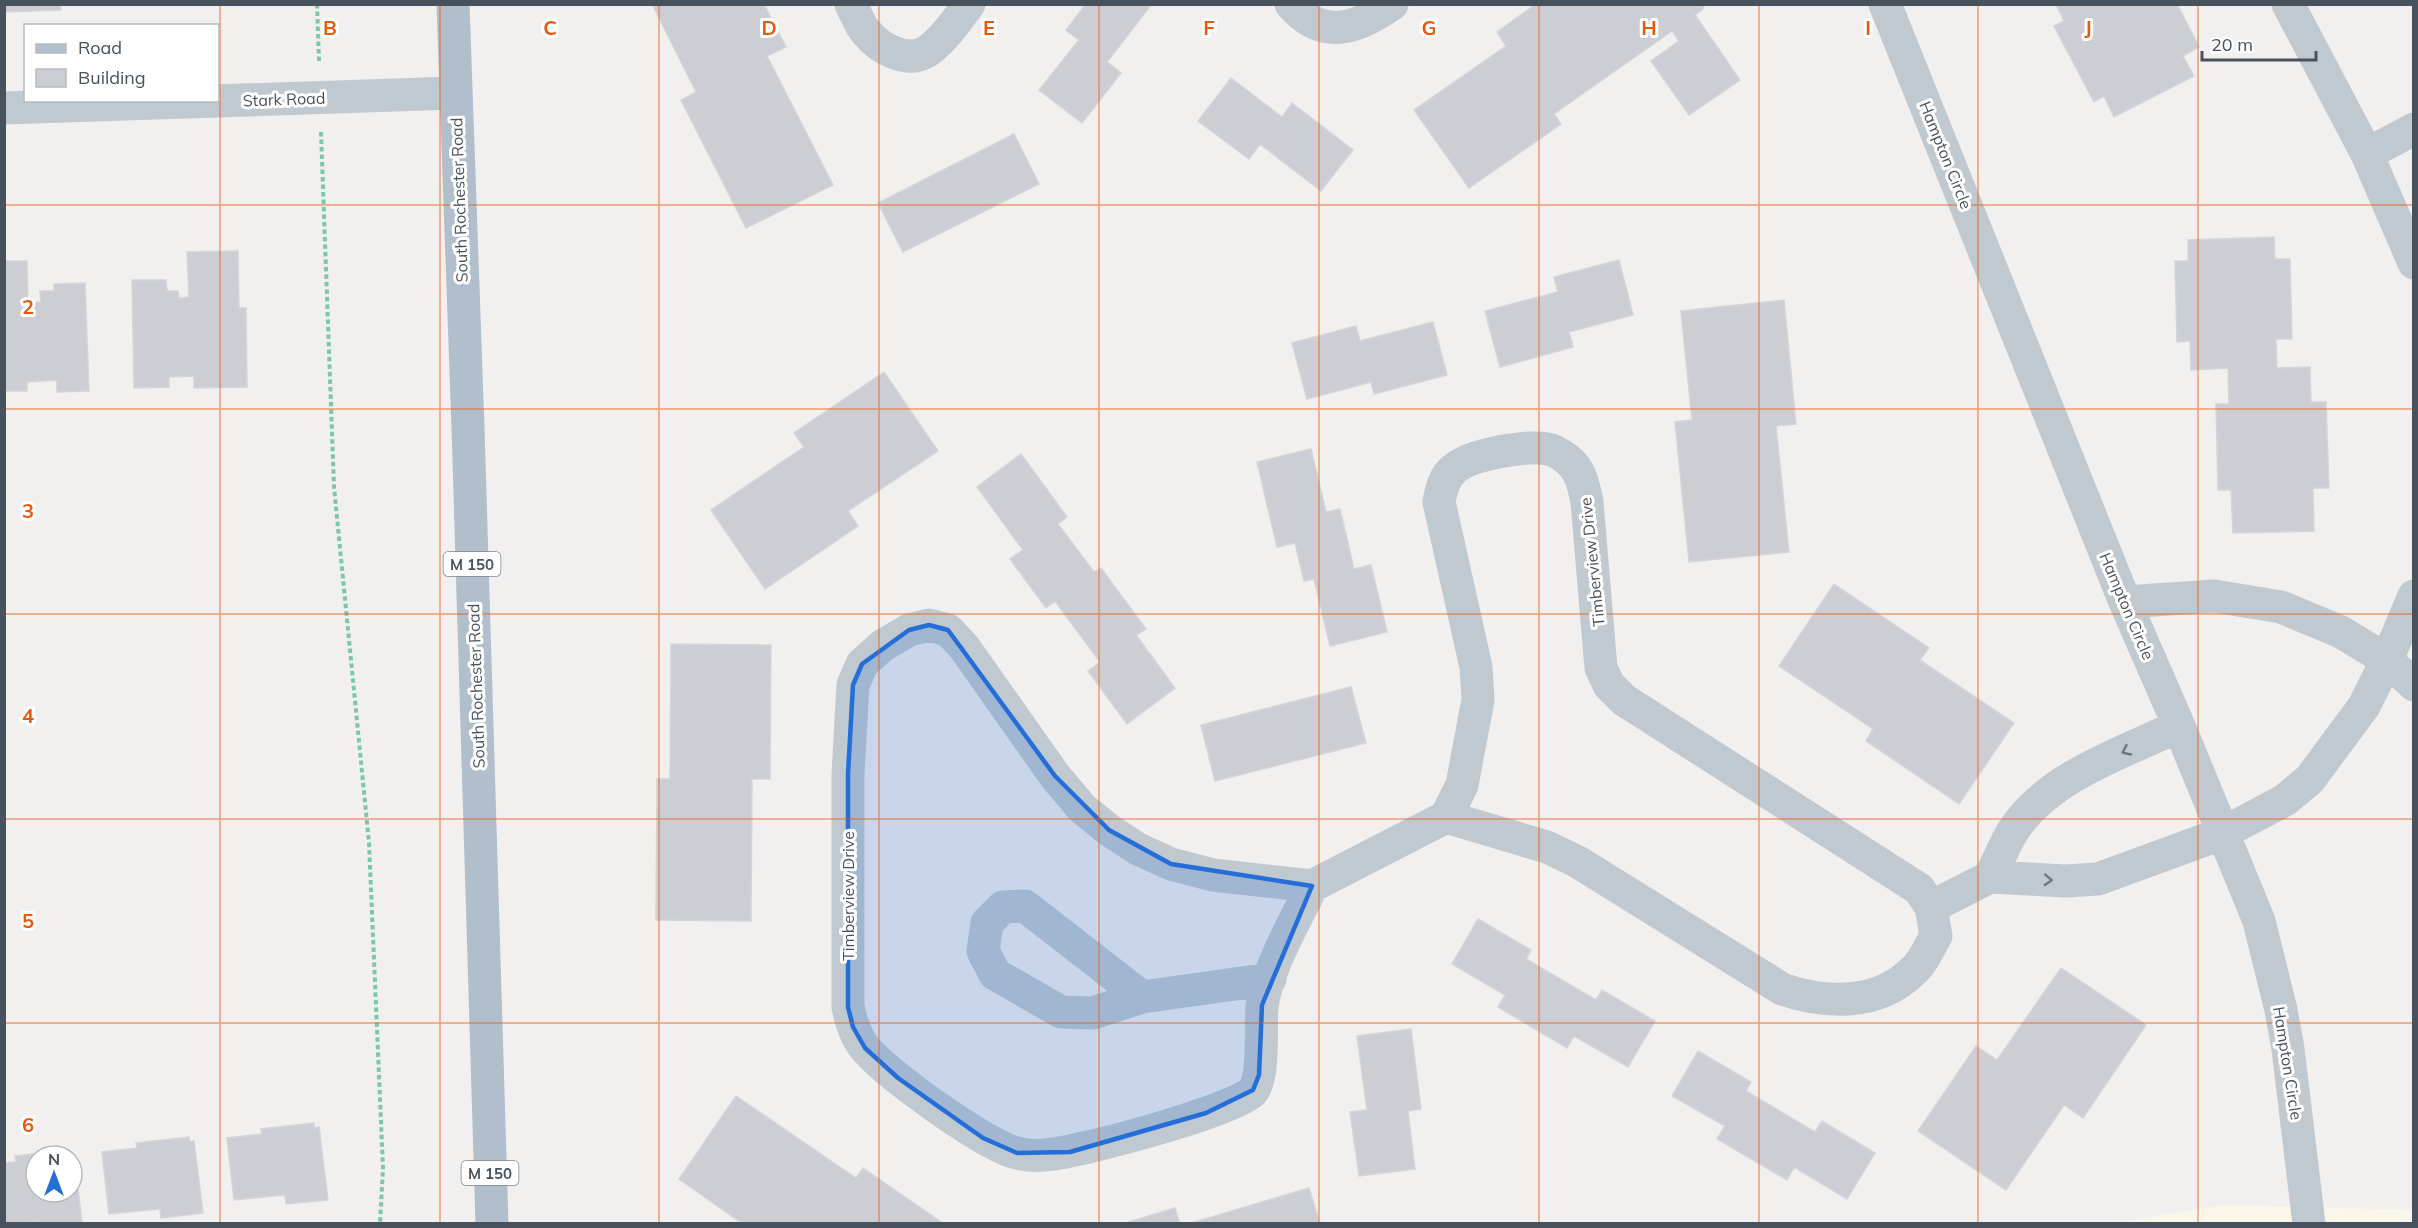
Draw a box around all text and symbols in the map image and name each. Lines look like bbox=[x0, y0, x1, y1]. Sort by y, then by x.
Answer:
text: B bbox=[323, 15, 337, 40]
text: C bbox=[543, 15, 557, 40]
text: D bbox=[761, 15, 777, 40]
text: E bbox=[983, 15, 995, 40]
text: F bbox=[1203, 15, 1215, 40]
text: G bbox=[1422, 15, 1436, 40]
text: H bbox=[1641, 15, 1657, 40]
text: I bbox=[1865, 15, 1871, 40]
text: J bbox=[2084, 15, 2092, 40]
legend bbox=[24, 24, 219, 102]
scale bar bbox=[2202, 24, 2316, 62]
text: 20 m bbox=[2211, 33, 2253, 56]
text: Road bbox=[78, 36, 122, 59]
text: Building bbox=[78, 66, 146, 89]
street label: Stark Road bbox=[242, 88, 326, 110]
street label: Hampton Circle bbox=[1915, 98, 1977, 212]
street label: South Rochester Road bbox=[446, 117, 472, 283]
text: 2 bbox=[22, 294, 34, 319]
street label: Timberview Drive bbox=[1575, 496, 1609, 628]
text: 3 bbox=[22, 498, 34, 523]
street label: Hampton Circle bbox=[2095, 549, 2159, 663]
road number: M 150 bbox=[444, 552, 500, 576]
street label: South Rochester Road bbox=[463, 603, 489, 769]
text: 4 bbox=[22, 703, 34, 728]
one-way arrow bbox=[2122, 744, 2133, 756]
street label: Timberview Drive bbox=[838, 831, 858, 961]
one-way arrow bbox=[2044, 873, 2053, 886]
text: 5 bbox=[22, 908, 34, 933]
street label: Hampton Circle bbox=[2269, 1005, 2307, 1121]
text: 6 bbox=[22, 1112, 34, 1137]
north arrow bbox=[24, 1144, 84, 1204]
text: N bbox=[48, 1149, 60, 1169]
road number: M 150 bbox=[462, 1161, 518, 1185]

